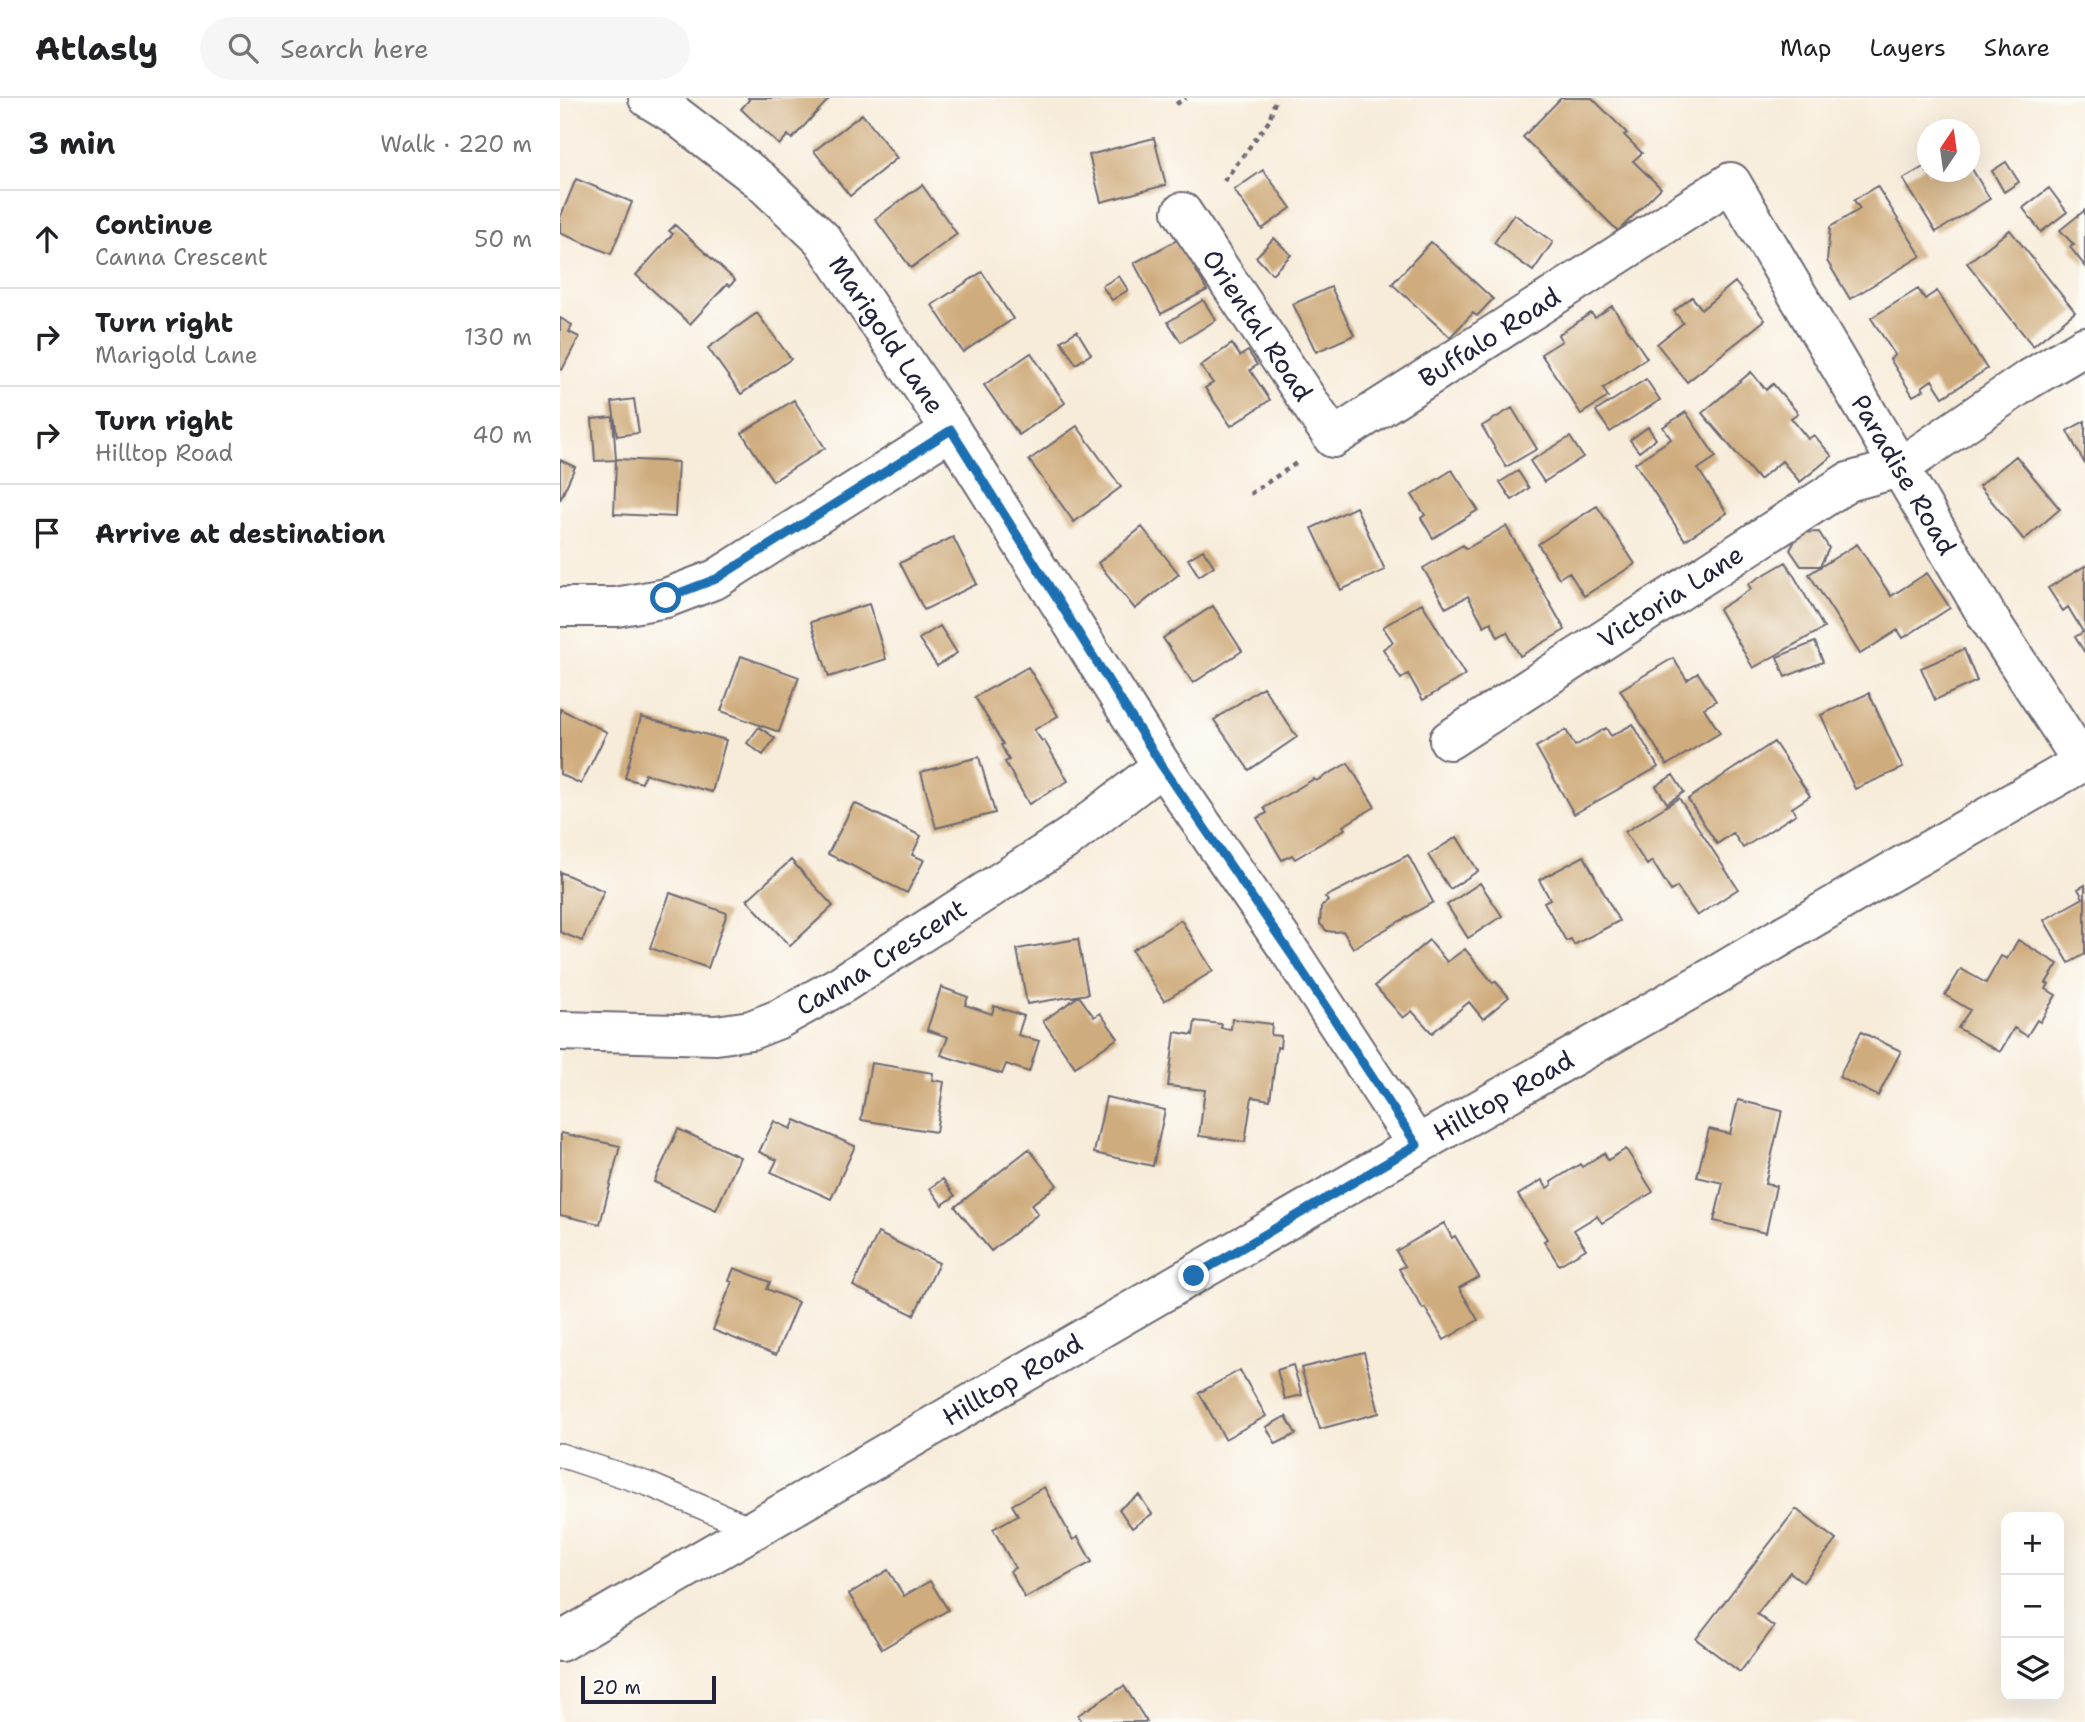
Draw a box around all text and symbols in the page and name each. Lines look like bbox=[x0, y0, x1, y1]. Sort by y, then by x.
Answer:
search box bbox=[200, 17, 690, 80]
text: Atlasly bbox=[35, 26, 158, 71]
icon: search bbox=[224, 29, 262, 67]
text: Search here bbox=[280, 31, 429, 66]
text: Map bbox=[1780, 32, 1831, 64]
text: Layers bbox=[1869, 32, 1946, 64]
text: Share bbox=[1984, 32, 2050, 64]
north arrow bbox=[1917, 119, 1980, 182]
text: 3 min bbox=[28, 123, 115, 164]
text: Walk · 220 m bbox=[380, 129, 532, 159]
text: Continue bbox=[95, 207, 213, 242]
icon: ahead bbox=[28, 220, 66, 258]
text: 50 m bbox=[474, 224, 532, 254]
text: Canna Crescent bbox=[95, 242, 268, 272]
street label: Oriental Road bbox=[1195, 242, 1321, 408]
street label: Marigold Lane bbox=[821, 248, 953, 420]
street label: Buffalo Road bbox=[1412, 278, 1567, 395]
text: Turn right bbox=[95, 305, 233, 340]
icon: right bbox=[28, 318, 66, 356]
text: 130 m bbox=[464, 322, 532, 352]
text: Marigold Lane bbox=[95, 340, 258, 370]
street label: Paradise Road bbox=[1843, 388, 1965, 561]
text: Turn right bbox=[95, 403, 233, 438]
icon: right bbox=[28, 416, 66, 454]
text: 40 m bbox=[472, 420, 532, 450]
text: Hilltop Road bbox=[95, 438, 233, 468]
icon: arrive bbox=[28, 514, 66, 552]
text: Arrive at destination bbox=[95, 516, 385, 551]
street label: Victoria Lane bbox=[1591, 536, 1750, 656]
route start bbox=[650, 582, 681, 613]
street label: Canna Crescent bbox=[789, 890, 973, 1023]
street label: Hilltop Road bbox=[1426, 1042, 1580, 1149]
route end bbox=[1178, 1260, 1209, 1291]
street label: Hilltop Road bbox=[936, 1325, 1089, 1434]
map controls bbox=[2001, 1512, 2064, 1701]
button: + bbox=[2001, 1512, 2064, 1575]
button: − bbox=[2001, 1575, 2064, 1638]
button: layers bbox=[2001, 1638, 2064, 1701]
scale bar bbox=[581, 1673, 716, 1705]
text: 20 m bbox=[592, 1675, 641, 1700]

